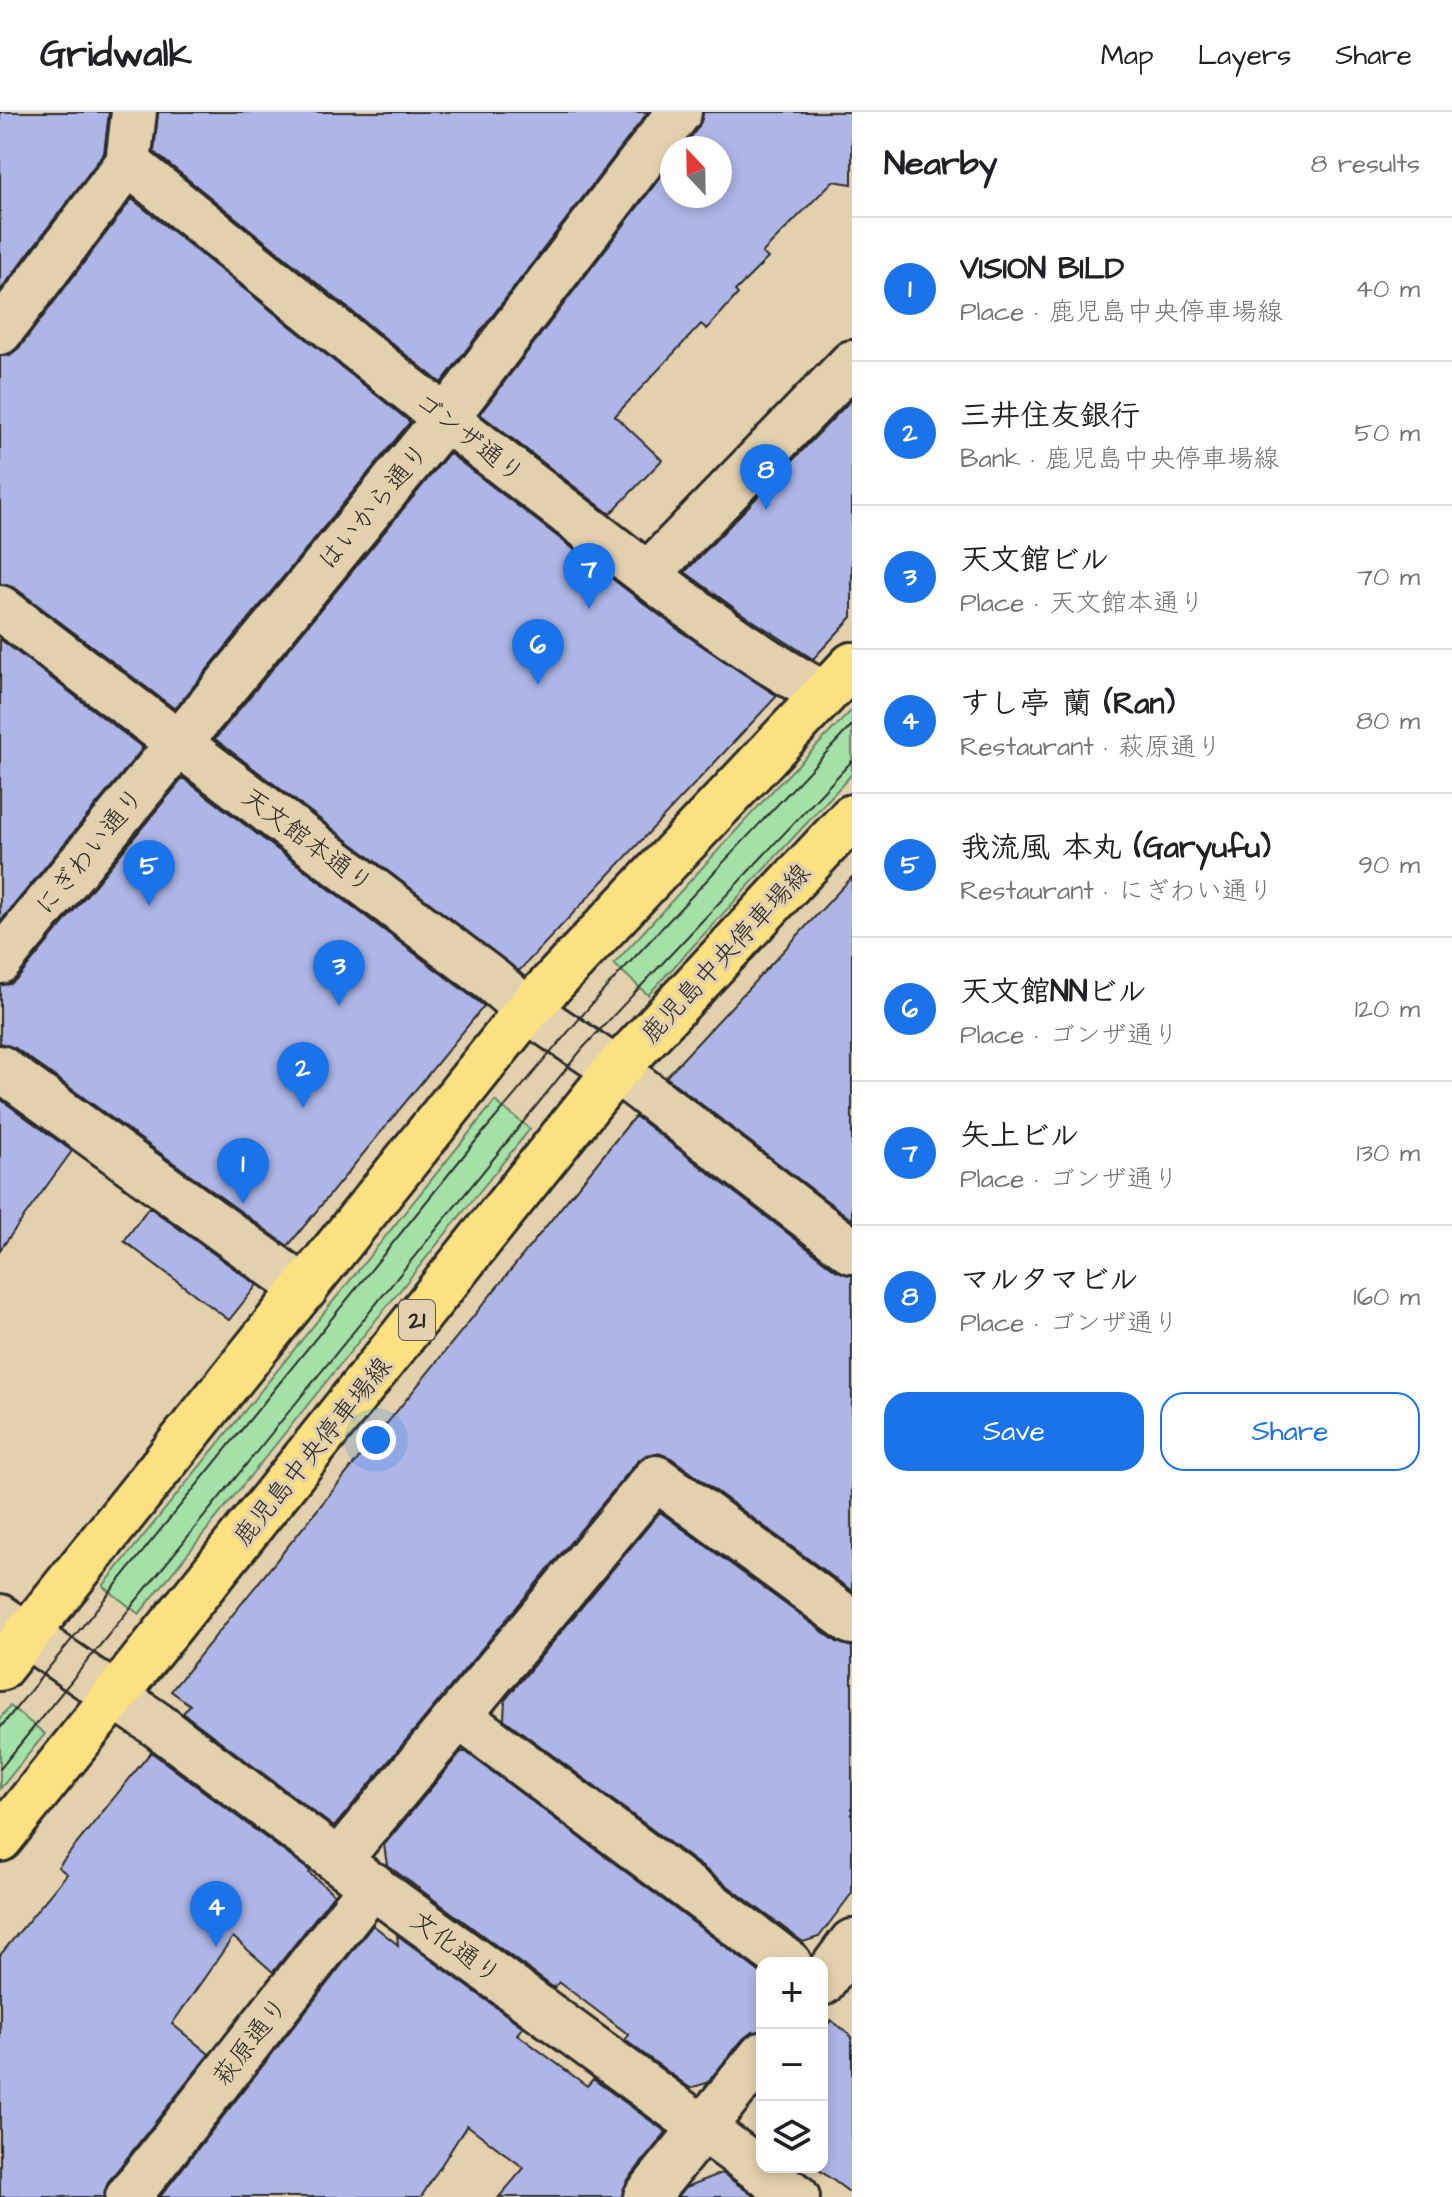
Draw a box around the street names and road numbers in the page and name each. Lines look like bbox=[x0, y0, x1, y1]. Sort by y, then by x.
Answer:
street label: ゴンザ通り bbox=[407, 384, 532, 492]
street label: はいから通り bbox=[310, 435, 438, 578]
street label: 天文館本通り bbox=[234, 779, 381, 902]
street label: にぎわい通り bbox=[27, 780, 153, 923]
street label: 鹿児島中央停車場線 bbox=[633, 856, 819, 1052]
road number: 21 bbox=[399, 1300, 435, 1340]
street label: 鹿児島中央停車場線 bbox=[225, 1349, 400, 1554]
street label: 文化通り bbox=[403, 1903, 508, 1993]
street label: 萩原通り bbox=[205, 1990, 297, 2094]

